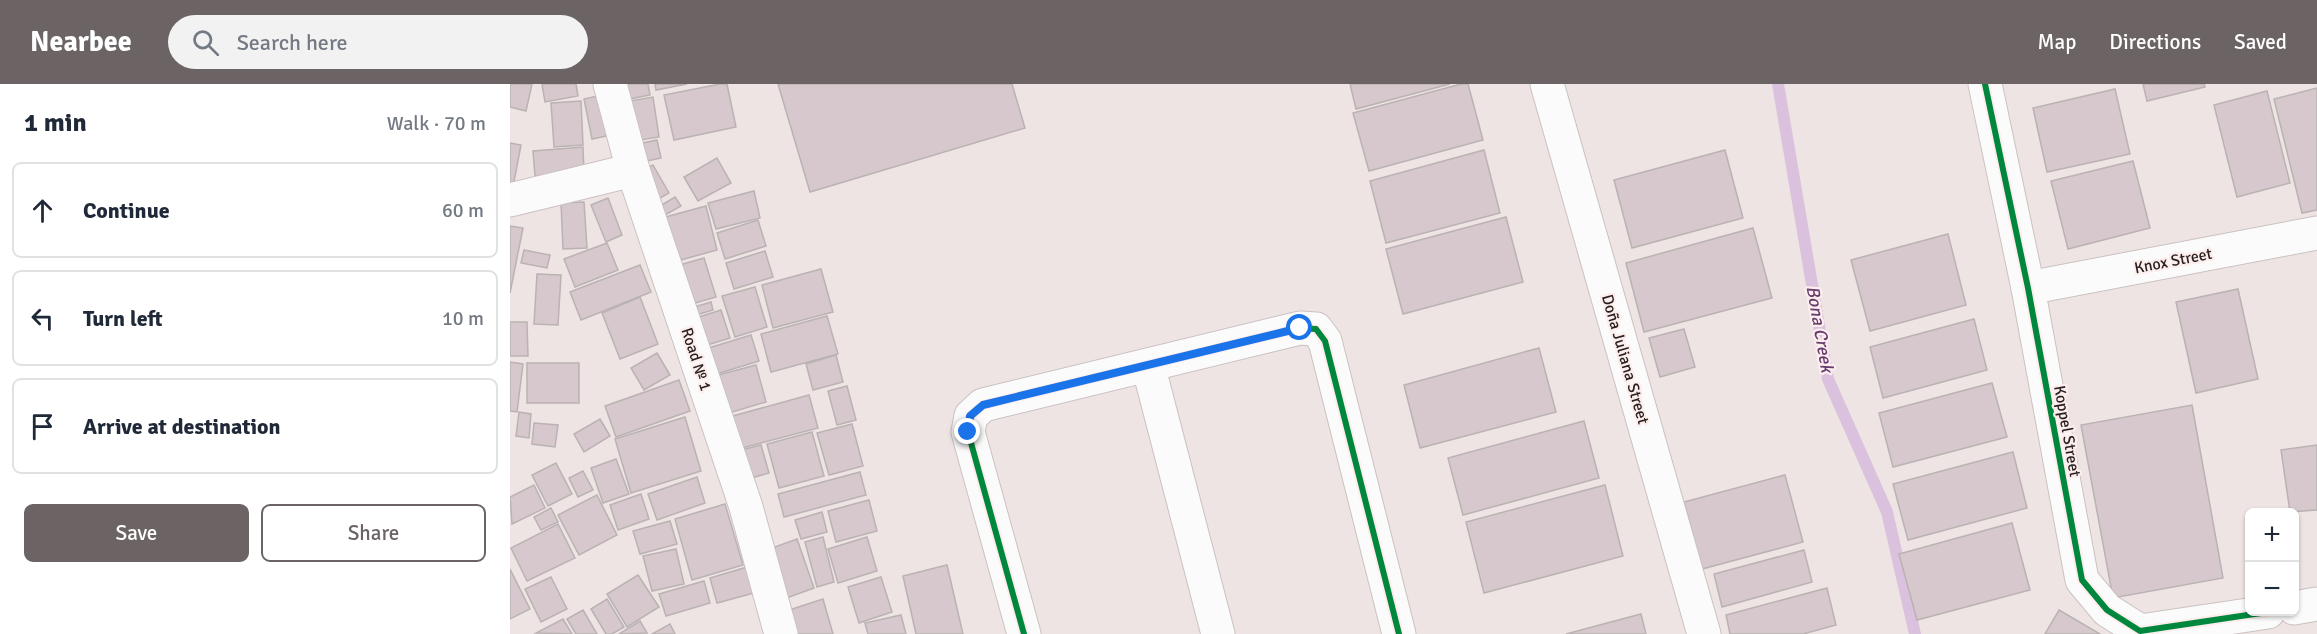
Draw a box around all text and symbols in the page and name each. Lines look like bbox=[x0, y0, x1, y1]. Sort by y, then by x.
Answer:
search box bbox=[168, 15, 588, 69]
text: Nearbee bbox=[30, 25, 132, 59]
icon: search bbox=[189, 26, 222, 59]
text: Search here bbox=[237, 29, 348, 56]
text: Map bbox=[2038, 29, 2076, 55]
text: Directions bbox=[2109, 29, 2201, 55]
text: Saved bbox=[2234, 29, 2287, 55]
text: 1 min bbox=[24, 107, 87, 139]
text: Walk · 70 m bbox=[387, 111, 486, 136]
icon: ahead bbox=[26, 194, 59, 227]
text: Continue bbox=[83, 197, 170, 224]
text: 60 m bbox=[442, 198, 484, 223]
street label: Knox Street bbox=[2133, 244, 2214, 278]
water label: Bona Creek bbox=[1802, 284, 1839, 376]
street label: Doña Juliana Street bbox=[1597, 292, 1653, 427]
icon: left bbox=[26, 302, 59, 335]
text: Turn left bbox=[83, 305, 163, 332]
text: 10 m bbox=[442, 306, 484, 331]
route start bbox=[1286, 314, 1312, 340]
street label: Road № 1 bbox=[676, 325, 716, 394]
street label: Koppel Street bbox=[2049, 384, 2085, 479]
icon: arrive bbox=[26, 410, 59, 443]
text: Arrive at destination bbox=[83, 413, 280, 440]
route end bbox=[954, 418, 980, 444]
button: Save bbox=[24, 504, 249, 562]
button: Share bbox=[261, 504, 486, 562]
map controls bbox=[2245, 508, 2299, 616]
button: + bbox=[2245, 508, 2299, 562]
button: − bbox=[2245, 562, 2299, 616]

